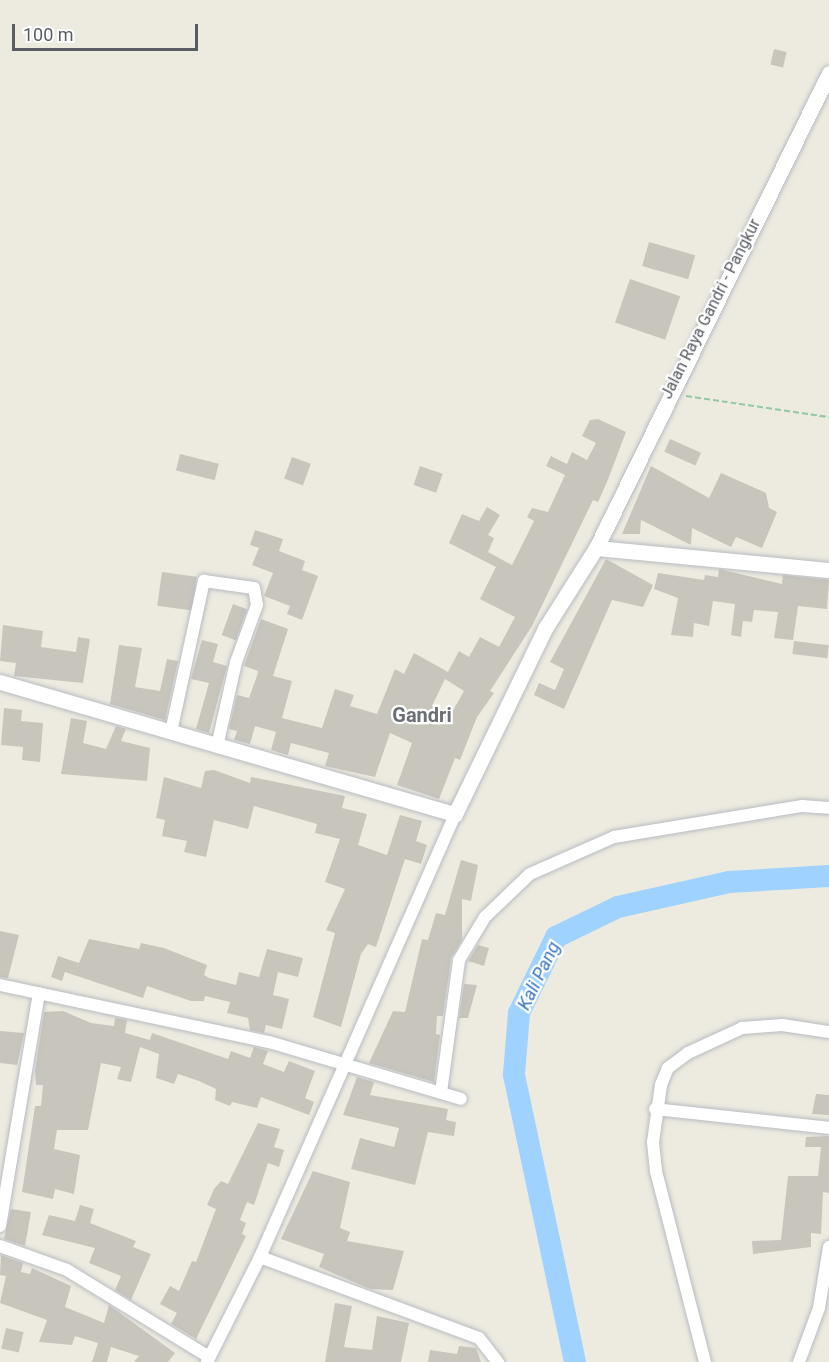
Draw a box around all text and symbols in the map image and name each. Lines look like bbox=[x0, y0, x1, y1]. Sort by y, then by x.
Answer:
scale bar bbox=[15, 12, 201, 50]
text: 100 m bbox=[23, 24, 74, 45]
street label: Jalan Raya Gandri - Pangkur bbox=[657, 216, 765, 402]
district label: Gandri bbox=[392, 703, 452, 727]
water label: Kali Pang bbox=[513, 938, 565, 1014]

